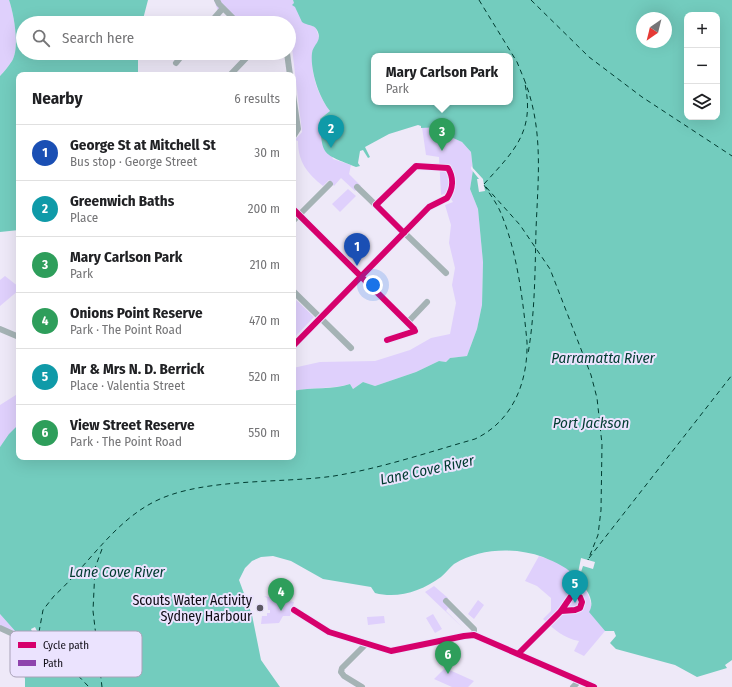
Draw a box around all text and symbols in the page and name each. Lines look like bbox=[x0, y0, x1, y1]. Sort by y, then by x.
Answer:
north arrow bbox=[636, 12, 672, 48]
map controls bbox=[684, 12, 720, 120]
button: + bbox=[684, 12, 720, 48]
search box bbox=[16, 16, 296, 60]
icon: search bbox=[30, 27, 52, 49]
text: Search here bbox=[62, 29, 134, 47]
button: − bbox=[684, 48, 720, 84]
popup bbox=[371, 53, 513, 105]
text: Mary Carlson Park bbox=[386, 63, 498, 81]
text: Park bbox=[386, 81, 409, 96]
button: layers bbox=[684, 84, 720, 120]
text: Nearby bbox=[32, 88, 83, 109]
text: 6 results bbox=[234, 91, 280, 106]
pin: 2 bbox=[318, 115, 344, 148]
pin: 3 bbox=[429, 118, 455, 151]
text: George St at Mitchell St bbox=[70, 136, 216, 154]
text: 1 bbox=[42, 145, 48, 160]
text: 30 m bbox=[254, 145, 280, 160]
text: Bus stop · George Street bbox=[70, 154, 197, 169]
text: Greenwich Baths bbox=[70, 192, 174, 210]
text: 2 bbox=[42, 201, 48, 216]
text: 200 m bbox=[248, 201, 280, 216]
text: Place bbox=[70, 210, 98, 225]
pin: 1 bbox=[344, 233, 370, 266]
text: Mary Carlson Park bbox=[70, 248, 182, 266]
text: 3 bbox=[42, 257, 48, 272]
text: 210 m bbox=[250, 257, 280, 272]
text: Park bbox=[70, 266, 93, 281]
your location bbox=[363, 275, 383, 295]
text: Onions Point Reserve bbox=[70, 304, 203, 322]
text: 4 bbox=[42, 313, 48, 328]
text: 470 m bbox=[249, 313, 280, 328]
text: Park · The Point Road bbox=[70, 322, 182, 337]
water label: Parramatta River bbox=[551, 349, 656, 367]
text: Mr & Mrs N. D. Berrick bbox=[70, 360, 205, 378]
text: 5 bbox=[42, 369, 48, 384]
text: 520 m bbox=[249, 369, 280, 384]
text: Place · Valentia Street bbox=[70, 378, 185, 393]
water label: Port Jackson bbox=[553, 414, 629, 432]
text: View Street Reserve bbox=[70, 416, 195, 434]
text: 6 bbox=[42, 425, 48, 440]
text: 550 m bbox=[248, 425, 280, 440]
text: Park · The Point Road bbox=[70, 434, 182, 449]
water label: Lane Cove River bbox=[378, 451, 476, 489]
water label: Lane Cove River bbox=[69, 563, 166, 581]
pin: 5 bbox=[562, 570, 588, 603]
pin: 4 bbox=[268, 578, 294, 611]
place label: Scouts Water Activity Sydney Harbour bbox=[132, 592, 253, 625]
marker: Scouts Water Activity Sydney Harbour bbox=[255, 603, 265, 613]
legend bbox=[10, 631, 142, 677]
text: Cycle path bbox=[43, 639, 89, 652]
pin: 6 bbox=[435, 641, 461, 674]
text: Path bbox=[43, 657, 63, 670]

